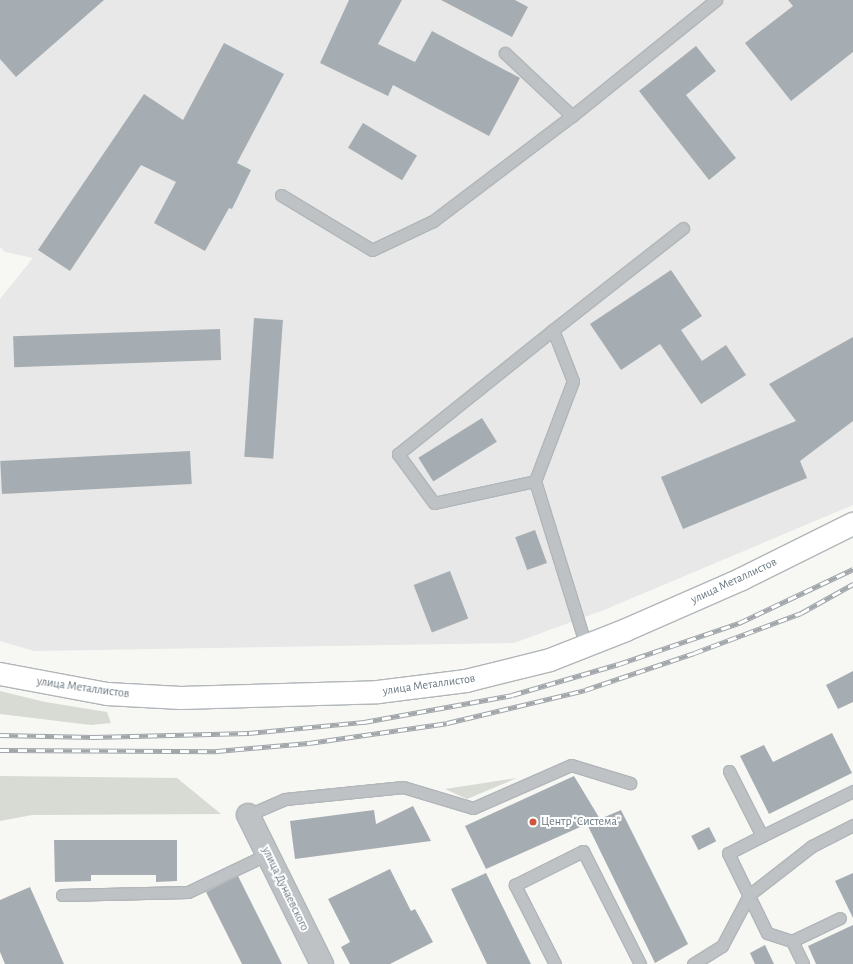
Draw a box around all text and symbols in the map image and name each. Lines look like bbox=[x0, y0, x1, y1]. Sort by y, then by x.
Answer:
street label: улица Металлистов bbox=[689, 555, 779, 607]
street label: улица Металлистов bbox=[382, 671, 476, 699]
street label: улица Металлистов bbox=[36, 674, 130, 702]
place label: Центр "Система" bbox=[541, 815, 620, 829]
marker: Центр "Система" bbox=[528, 817, 538, 827]
street label: улица Дунаевского bbox=[258, 845, 312, 933]

